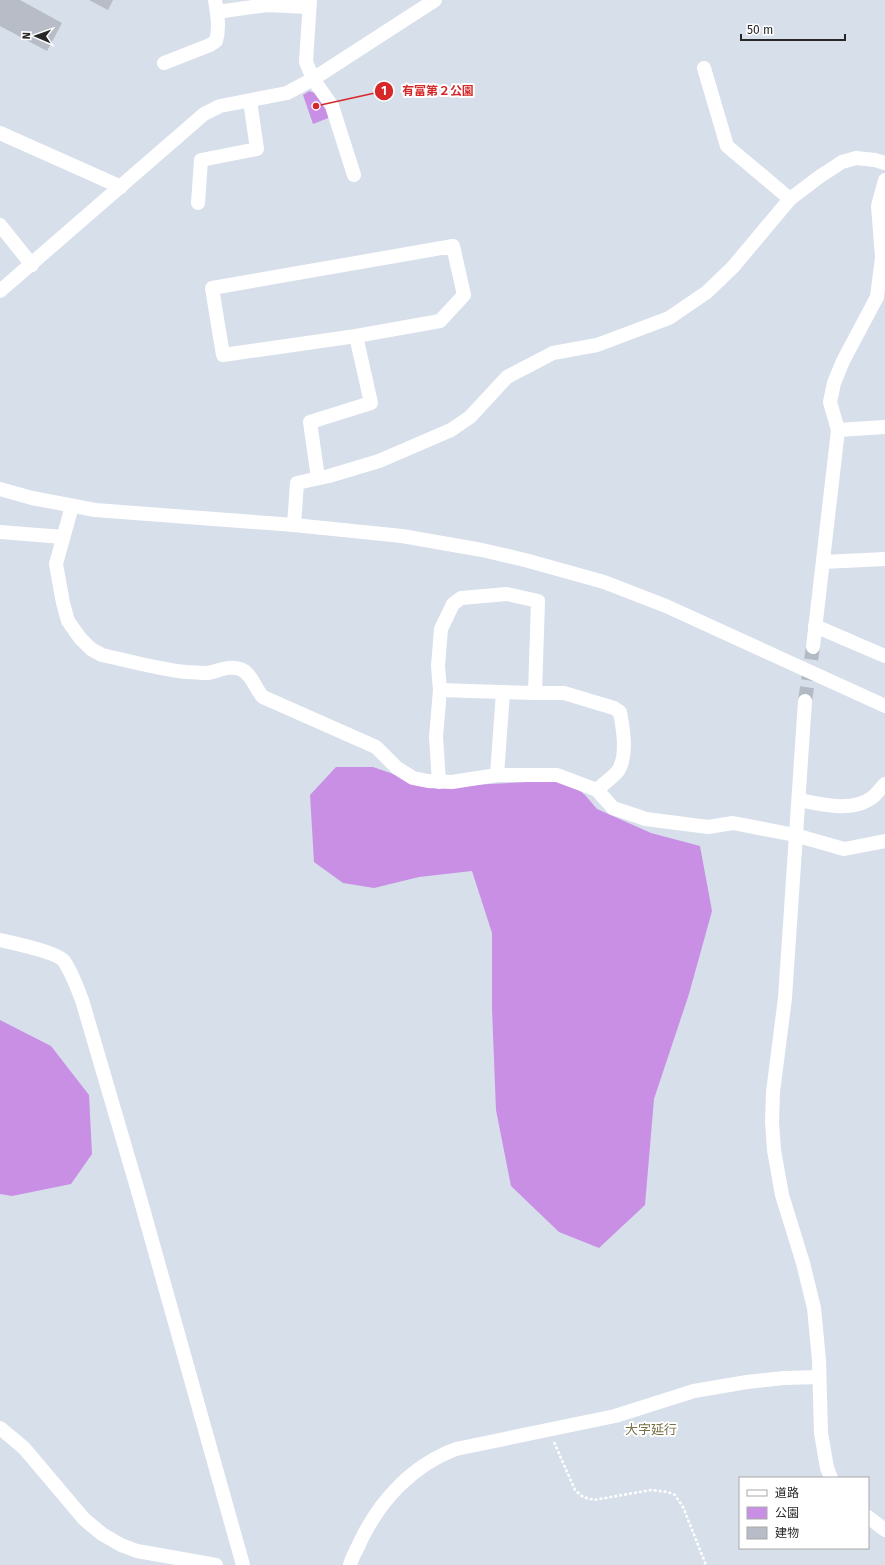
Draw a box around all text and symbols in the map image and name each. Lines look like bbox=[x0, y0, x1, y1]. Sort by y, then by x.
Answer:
north arrow bbox=[16, 16, 56, 56]
scale bar bbox=[741, 16, 845, 42]
text: 50 m bbox=[747, 23, 773, 37]
text: N bbox=[20, 32, 33, 40]
callout: 有富第２公園 bbox=[374, 79, 482, 103]
text: 1 bbox=[381, 84, 387, 98]
text: 有富第２公園 bbox=[402, 84, 474, 98]
district label: 大字延行 bbox=[625, 1422, 677, 1437]
legend bbox=[739, 1477, 869, 1549]
text: 道路 bbox=[775, 1486, 799, 1500]
text: 公園 bbox=[775, 1506, 799, 1520]
text: 建物 bbox=[775, 1526, 799, 1540]

